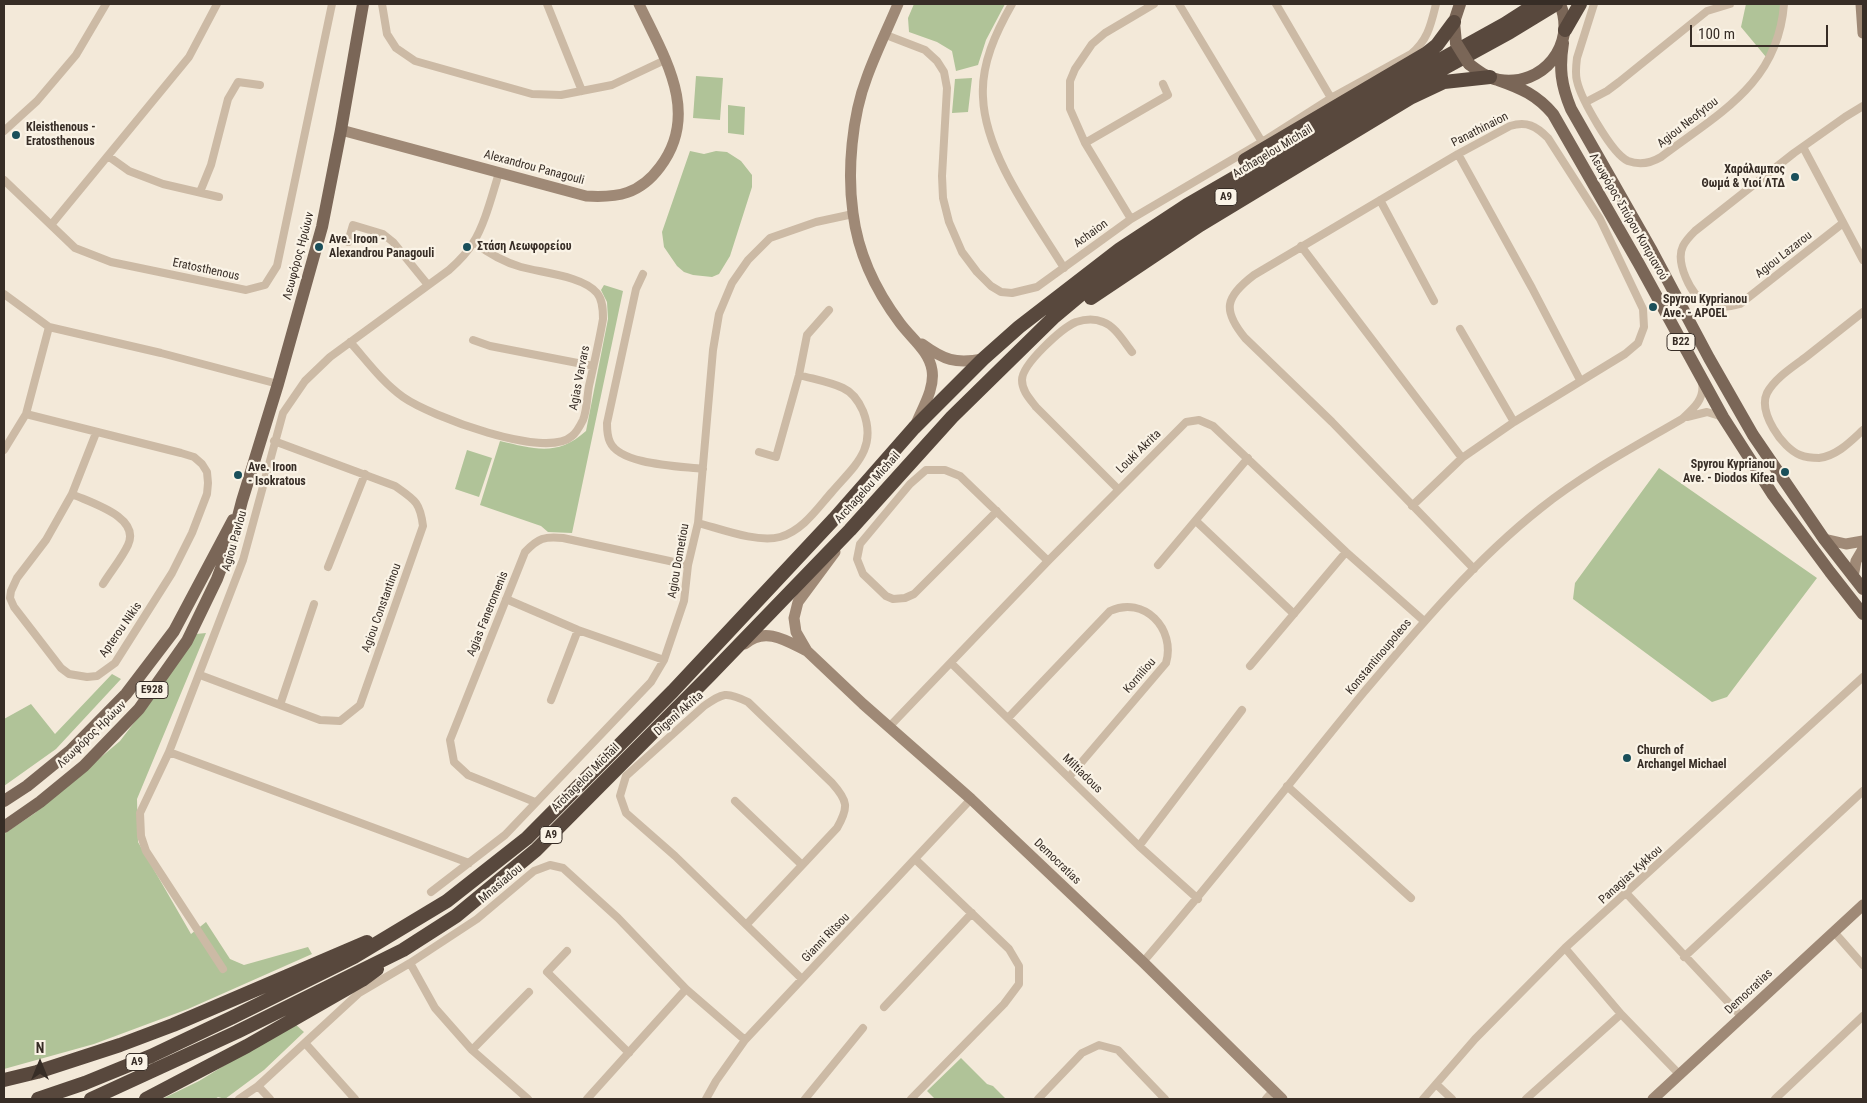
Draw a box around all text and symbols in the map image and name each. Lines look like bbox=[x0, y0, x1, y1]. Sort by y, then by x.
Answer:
scale bar bbox=[1692, 15, 1830, 47]
text: 100 m bbox=[1698, 25, 1735, 43]
street label: Agiou Neofytou bbox=[1655, 95, 1721, 151]
street label: Panathinaion bbox=[1449, 109, 1511, 151]
place label: Kleisthenous - Eratosthenous bbox=[26, 121, 96, 149]
street label: Archagelou Michail bbox=[1230, 122, 1316, 182]
marker: Kleisthenous - Eratosthenous bbox=[10, 129, 22, 141]
street label: Alexandrou Panagouli bbox=[482, 148, 586, 188]
street label: Λεωφόρος Σπύρου Κυπριανού bbox=[1586, 151, 1670, 283]
place label: Χαράλαμπος Θωμά & Υιοί ΛΤΔ bbox=[1702, 163, 1785, 191]
marker: Χαράλαμπος Θωμά & Υιοί ΛΤΔ bbox=[1789, 171, 1801, 183]
road number: A9 bbox=[1215, 188, 1237, 206]
street label: Λεωφόρος Ηρώων bbox=[280, 210, 318, 302]
street label: Achaion bbox=[1071, 217, 1111, 251]
street label: Agiou Lazarou bbox=[1753, 228, 1815, 282]
place label: Ave. Iroon - Alexandrou Panagouli bbox=[329, 233, 434, 261]
place label: Στάση Λεωφορείου bbox=[477, 240, 571, 254]
marker: Ave. Iroon - Alexandrou Panagouli bbox=[313, 241, 325, 253]
marker: Στάση Λεωφορείου bbox=[461, 241, 473, 253]
street label: Eratosthenous bbox=[171, 256, 241, 284]
place label: Spyrou Kyprianou Ave. - APOEL bbox=[1663, 293, 1747, 321]
marker: Spyrou Kyprianou Ave. - APOEL bbox=[1647, 301, 1659, 313]
road number: B22 bbox=[1667, 334, 1695, 351]
street label: Agias Varvars bbox=[567, 344, 593, 412]
street label: Louki Akrita bbox=[1114, 427, 1164, 477]
street label: Archagelou Michail bbox=[832, 449, 904, 527]
place label: Spyrou Kyprianou Ave. - Diodos Kifea bbox=[1683, 458, 1775, 486]
place label: Ave. Iroon - Isokratous bbox=[248, 461, 306, 489]
marker: Spyrou Kyprianou Ave. - Diodos Kifea bbox=[1779, 466, 1791, 478]
marker: Ave. Iroon - Isokratous bbox=[232, 469, 244, 481]
street label: Agiou Pavlou bbox=[220, 509, 250, 573]
street label: Agiou Dometiou bbox=[665, 522, 693, 600]
street label: Agiou Constantinou bbox=[359, 562, 405, 654]
street label: Agias Faneromenis bbox=[464, 569, 512, 659]
street label: Apterou Nikis bbox=[97, 600, 145, 660]
street label: Konstantinoupoleos bbox=[1343, 616, 1415, 698]
street label: Korniliou bbox=[1121, 655, 1159, 697]
road number: E928 bbox=[136, 682, 168, 698]
street label: Digeni Akrita bbox=[651, 689, 707, 739]
street label: Λεωφόρος Ηρώων bbox=[54, 698, 130, 772]
street label: Archagelou Michail bbox=[549, 741, 623, 815]
place label: Church of Archangel Michael bbox=[1637, 744, 1727, 772]
street label: Miltiadous bbox=[1059, 751, 1105, 797]
marker: Church of Archangel Michael bbox=[1621, 752, 1633, 764]
road number: A9 bbox=[540, 826, 562, 844]
street label: Democratias bbox=[1031, 836, 1083, 888]
street label: Panagias Kykkou bbox=[1596, 843, 1666, 907]
street label: Mnasiadou bbox=[476, 862, 526, 906]
street label: Gianni Ritsou bbox=[799, 910, 853, 966]
street label: Democratias bbox=[1722, 966, 1776, 1018]
north arrow bbox=[15, 1038, 65, 1088]
text: N bbox=[36, 1040, 44, 1056]
road number: A9 bbox=[126, 1054, 148, 1070]

